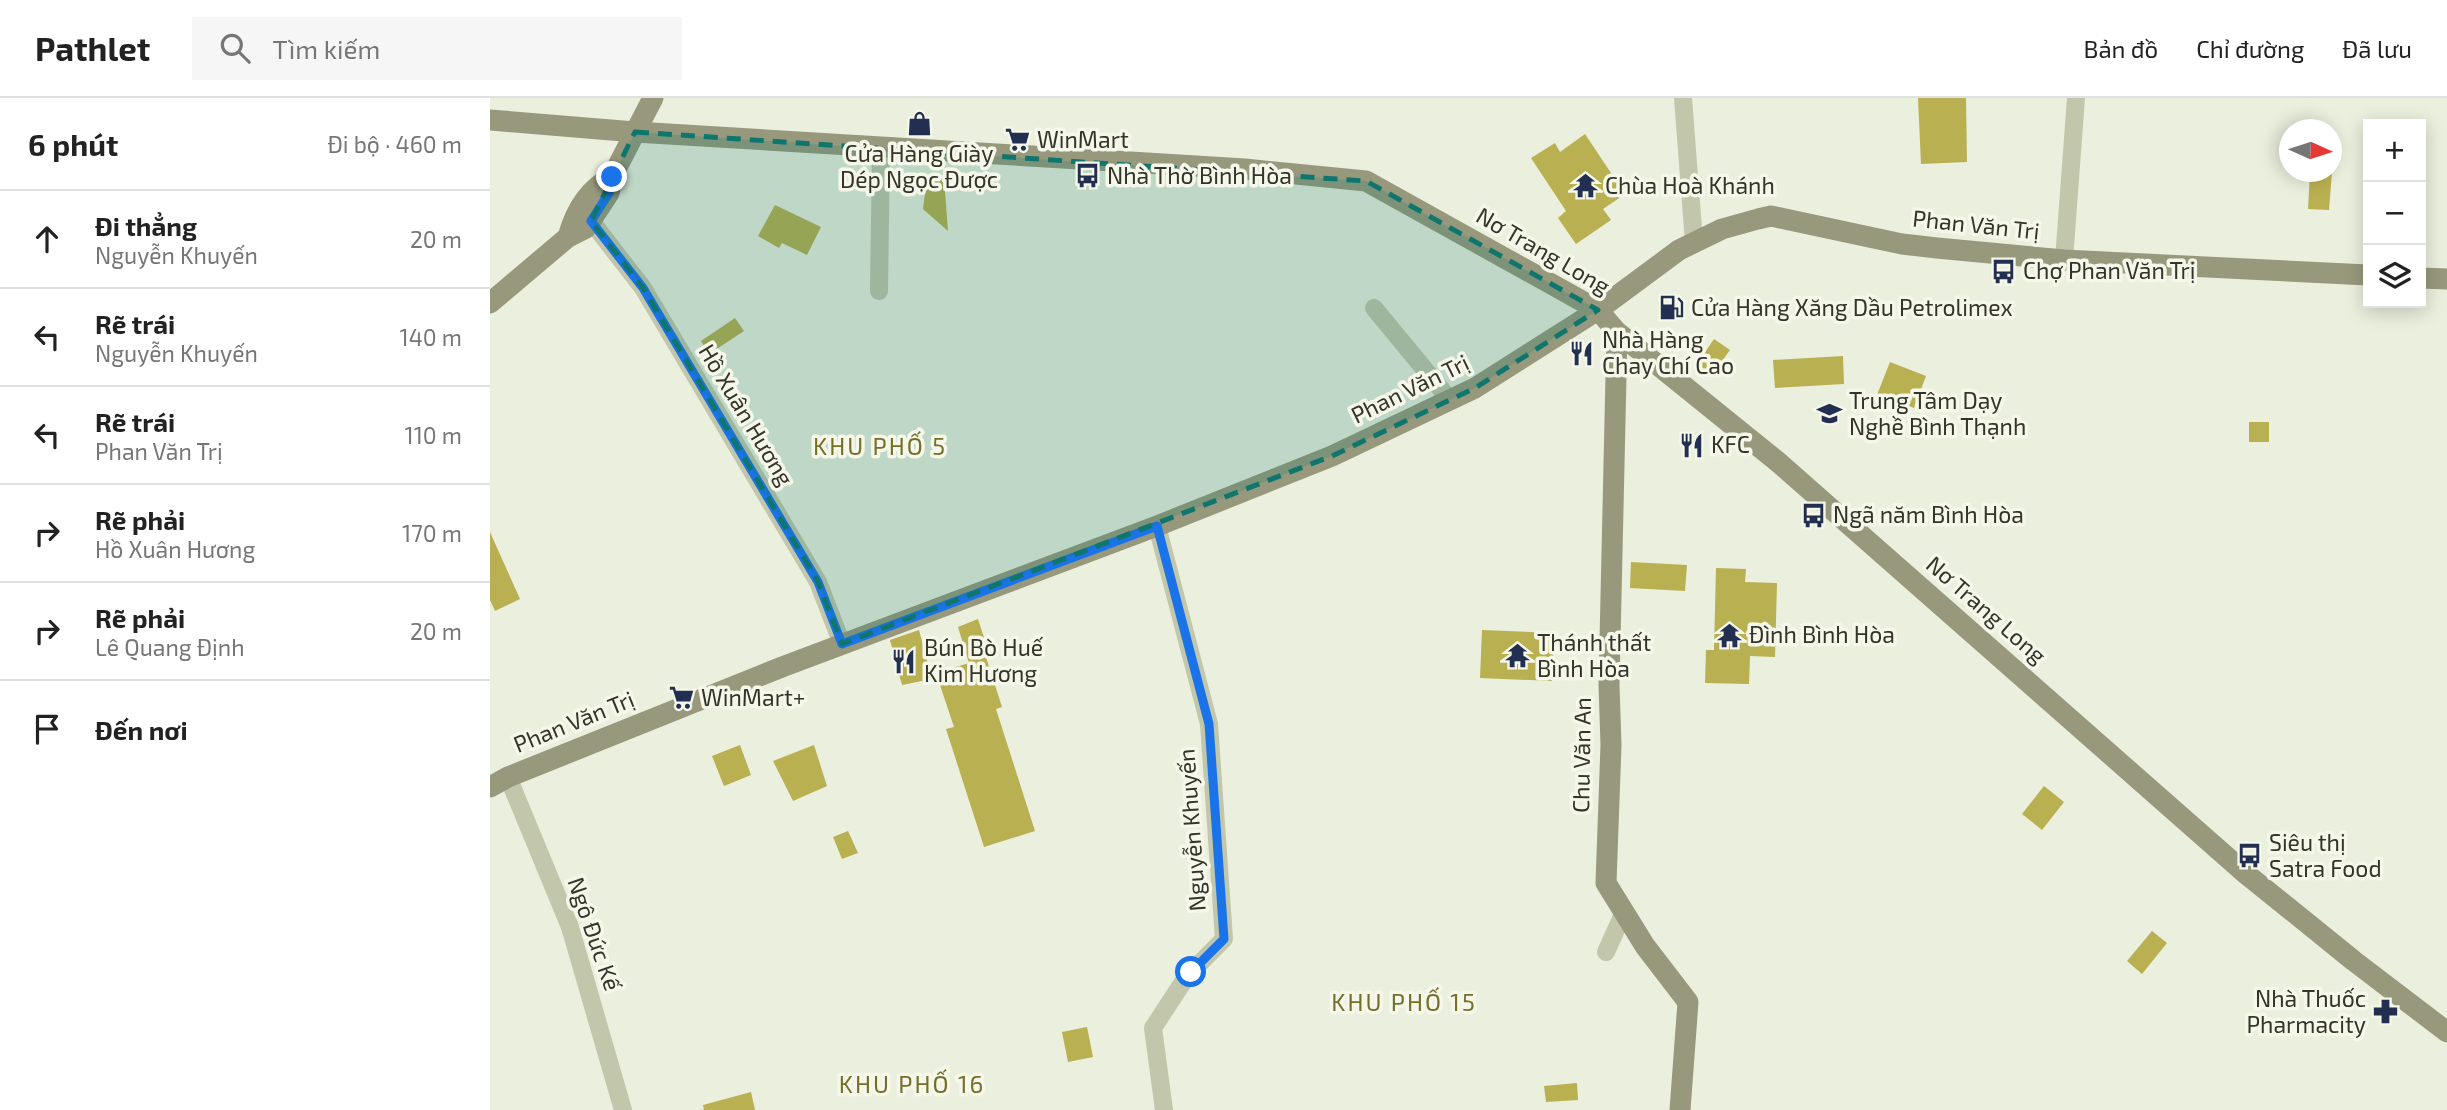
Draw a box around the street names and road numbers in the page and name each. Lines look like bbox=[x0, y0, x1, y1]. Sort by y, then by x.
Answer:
street label: Nơ Trang Long bbox=[1472, 201, 1615, 300]
street label: Phan Văn Trị bbox=[1911, 203, 2041, 245]
street label: Hồ Xuân Hương bbox=[694, 339, 800, 491]
street label: Phan Văn Trị bbox=[1346, 348, 1473, 429]
street label: Nơ Trang Long bbox=[1921, 550, 2052, 669]
street label: Phan Văn Trị bbox=[509, 684, 638, 758]
street label: Chu Văn An bbox=[1566, 697, 1596, 813]
street label: Nguyễn Khuyến bbox=[1171, 748, 1211, 912]
street label: Ngô Đức Kế bbox=[562, 873, 628, 995]

